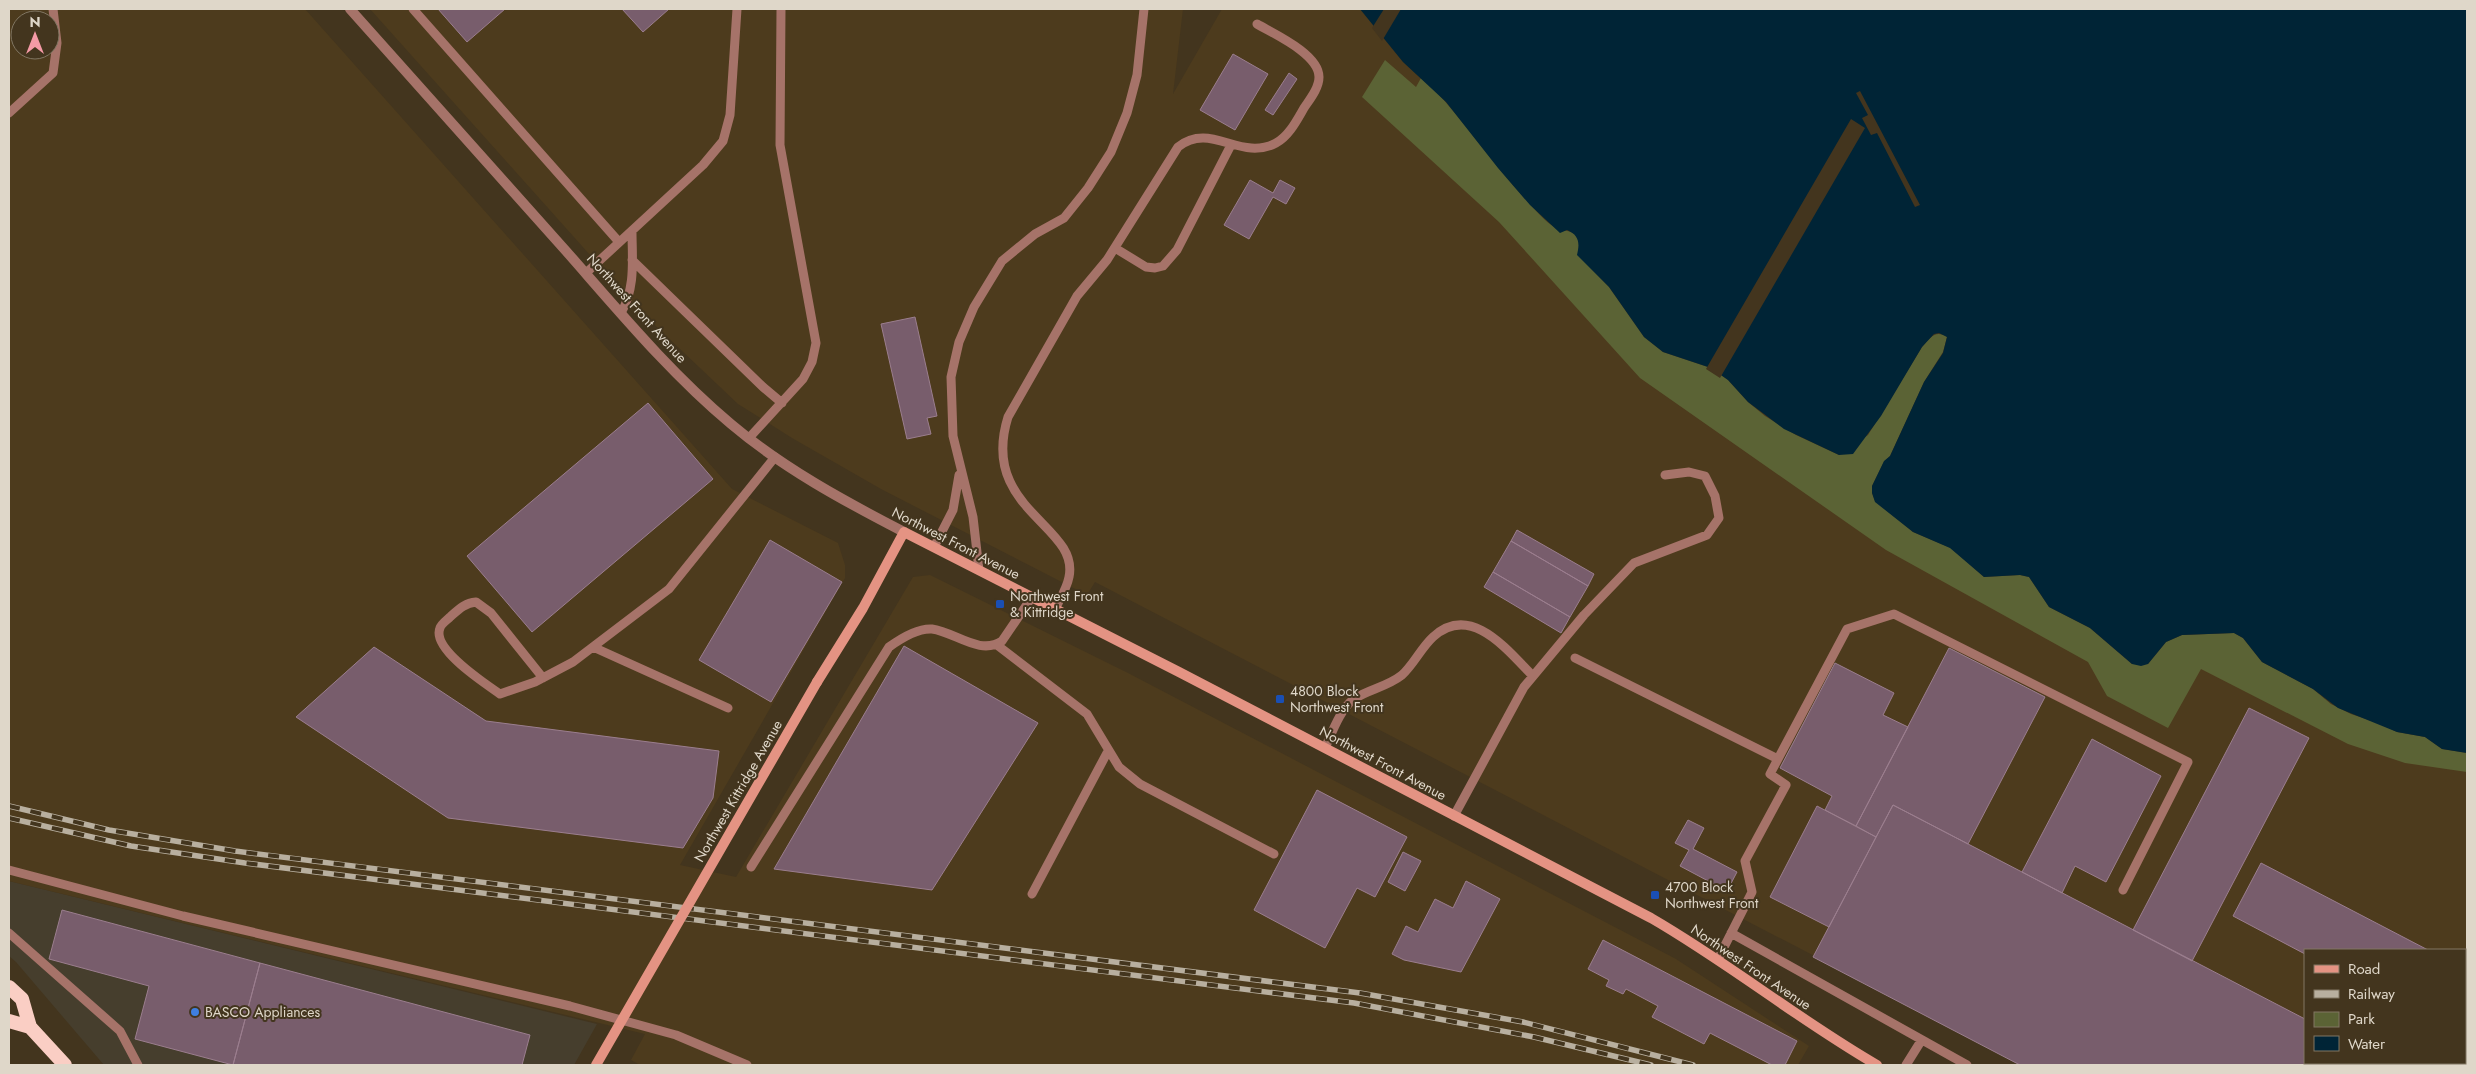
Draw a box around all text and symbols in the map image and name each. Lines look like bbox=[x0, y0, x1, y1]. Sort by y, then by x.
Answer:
north arrow bbox=[10, 10, 60, 60]
text: N bbox=[29, 12, 41, 32]
street label: Northwest Front Avenue bbox=[582, 249, 692, 367]
street label: Northwest Front Avenue bbox=[889, 502, 1023, 584]
place label: Northwest Front & Kittridge bbox=[1010, 586, 1104, 622]
marker: Northwest Front & Kittridge bbox=[994, 598, 1006, 610]
place label: 4800 Block Northwest Front bbox=[1290, 681, 1384, 717]
marker: 4800 Block Northwest Front bbox=[1274, 693, 1286, 705]
street label: Northwest Kittridge Avenue bbox=[689, 716, 787, 866]
street label: Northwest Front Avenue bbox=[1316, 721, 1450, 805]
place label: 4700 Block Northwest Front bbox=[1665, 877, 1759, 913]
marker: 4700 Block Northwest Front bbox=[1649, 889, 1661, 901]
street label: Northwest Front Avenue bbox=[1687, 919, 1815, 1015]
legend bbox=[2304, 949, 2466, 1064]
text: Road bbox=[2348, 958, 2380, 980]
text: Railway bbox=[2348, 983, 2395, 1005]
place label: BASCO Appliances bbox=[205, 1002, 320, 1022]
marker: BASCO Appliances bbox=[189, 1006, 201, 1018]
text: Park bbox=[2348, 1008, 2375, 1030]
text: Water bbox=[2348, 1033, 2386, 1055]

